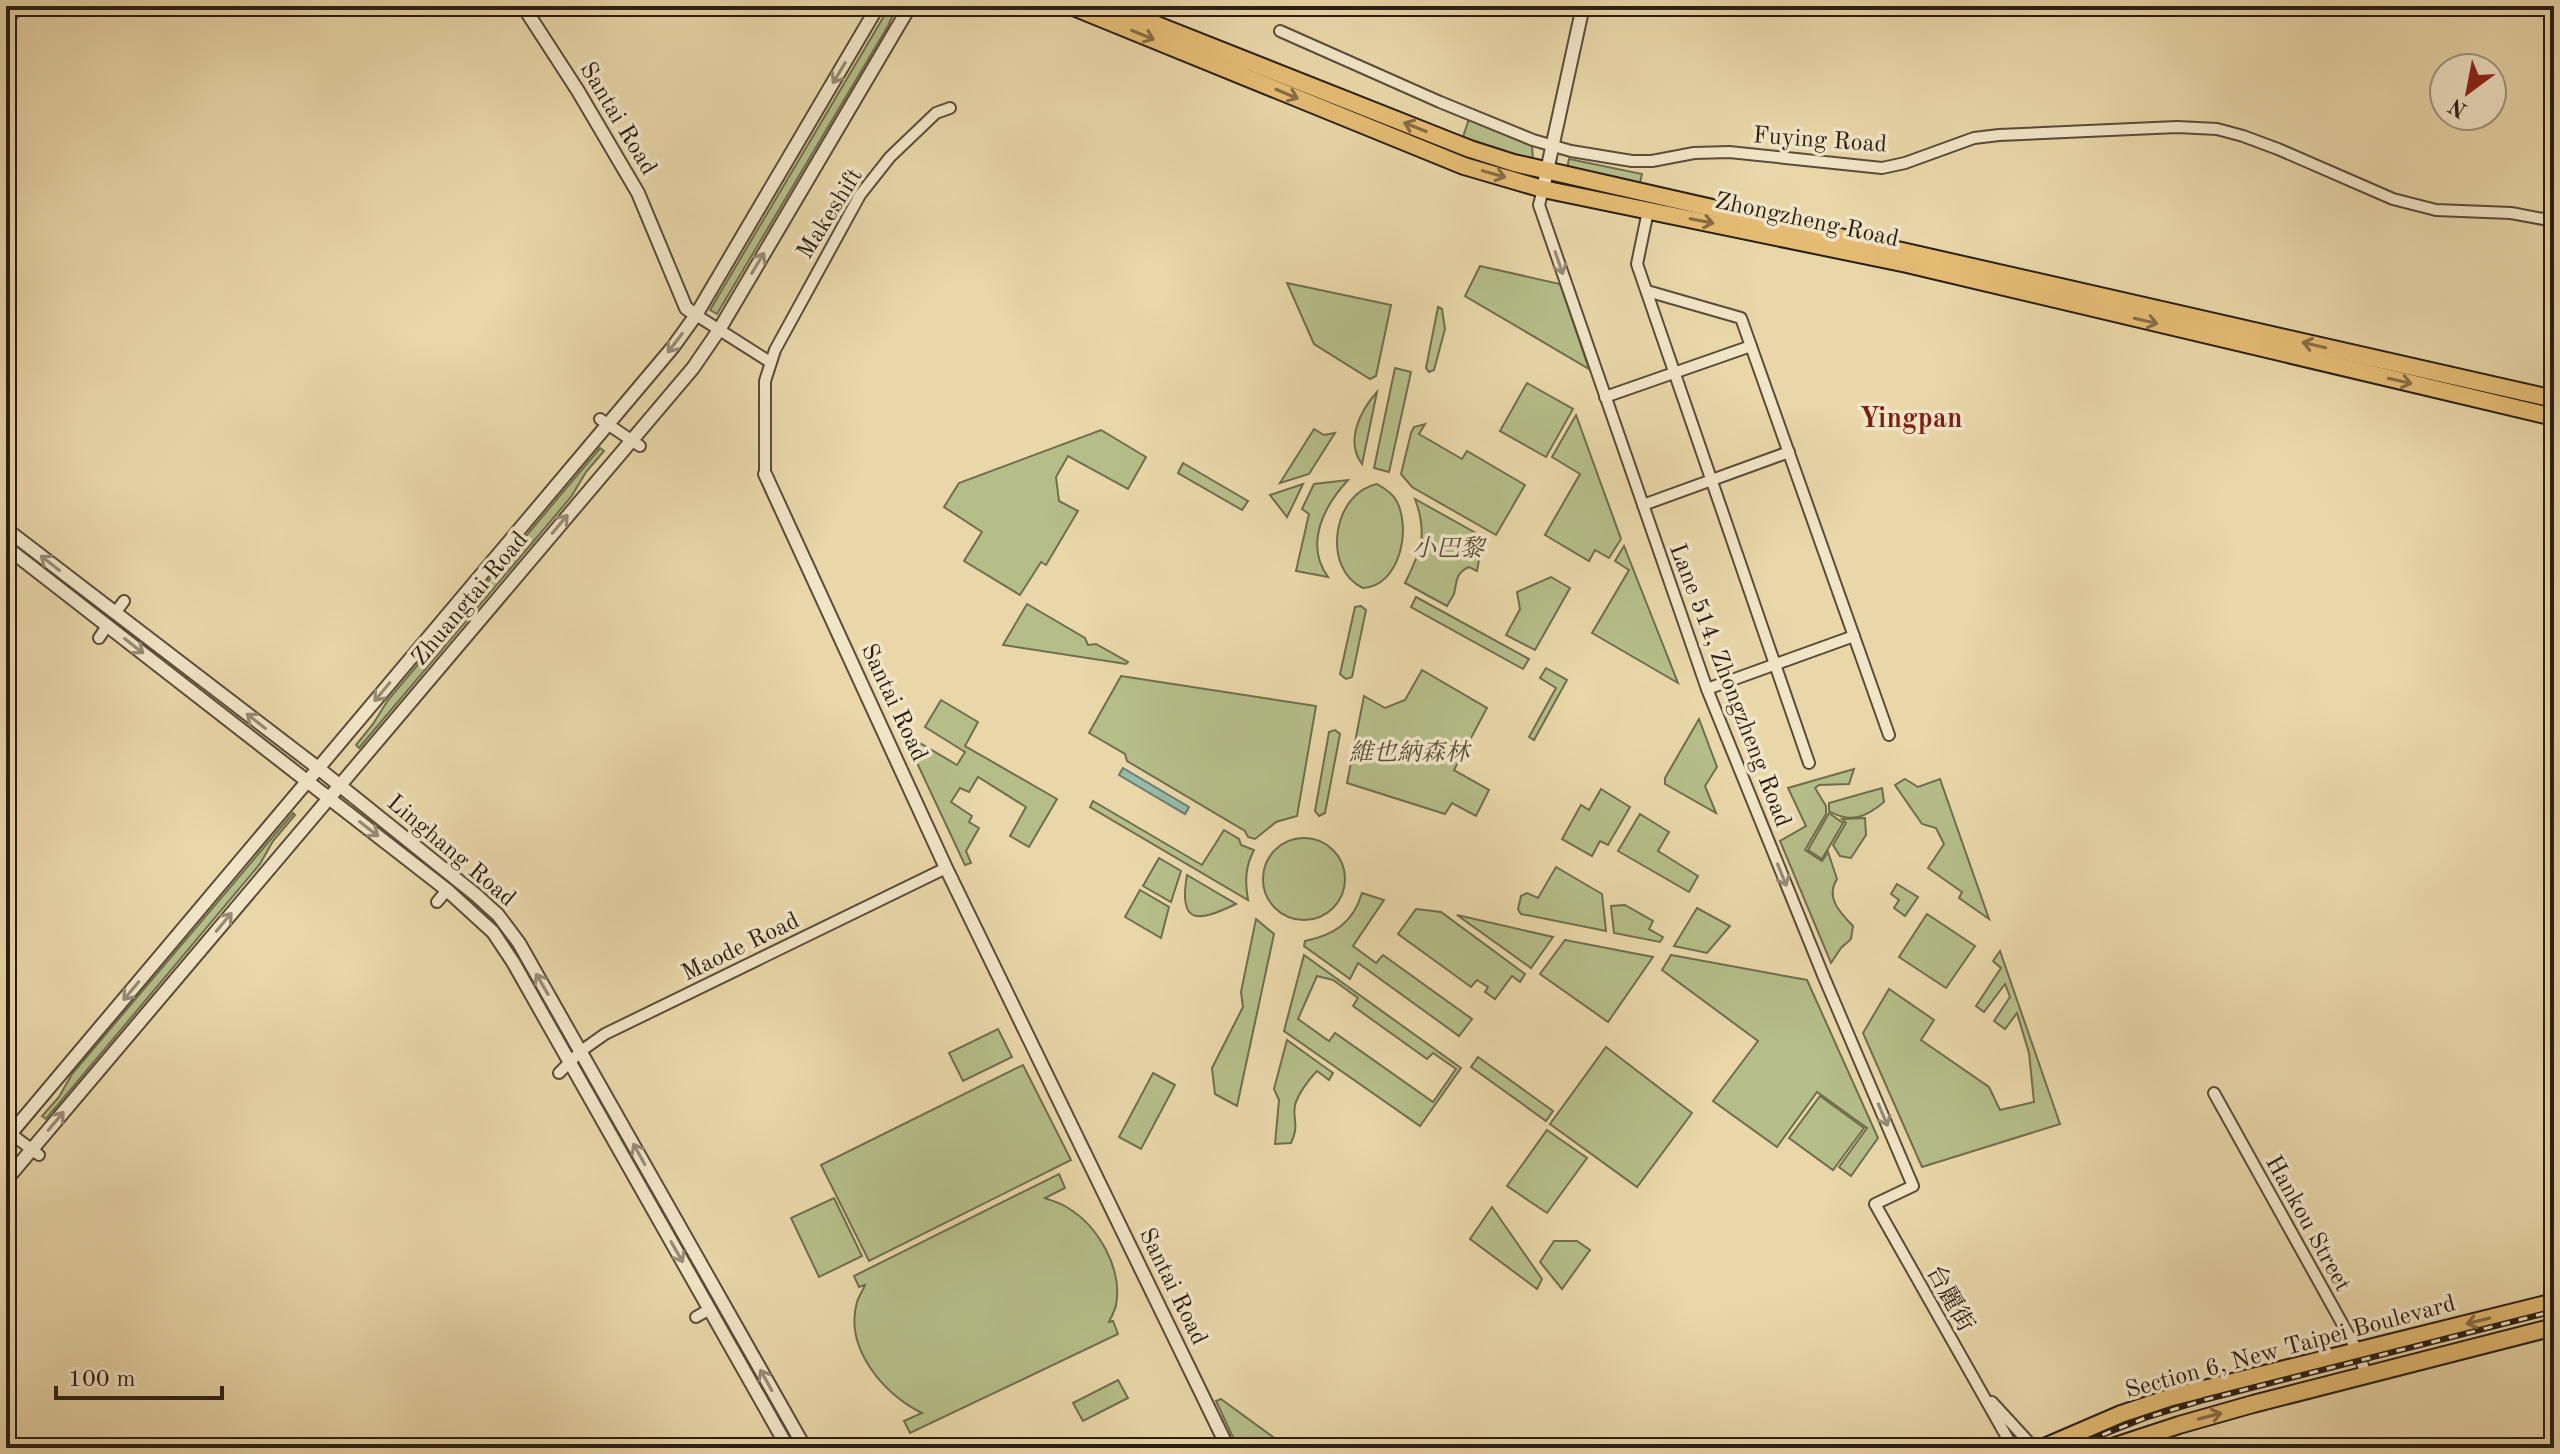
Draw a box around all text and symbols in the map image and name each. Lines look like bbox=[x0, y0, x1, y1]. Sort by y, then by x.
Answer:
one-way arrow bbox=[1130, 29, 1155, 43]
north arrow bbox=[2428, 52, 2508, 132]
street label: Santai Road bbox=[574, 59, 660, 179]
one-way arrow bbox=[831, 61, 847, 84]
one-way arrow bbox=[1274, 87, 1299, 102]
text: N bbox=[2445, 93, 2471, 121]
one-way arrow bbox=[1403, 119, 1428, 133]
street label: Fuying Road bbox=[1752, 124, 1888, 158]
street label: Makeshift bbox=[794, 165, 868, 264]
one-way arrow bbox=[1480, 167, 1506, 182]
street label: Zhongzheng Road bbox=[1712, 190, 1901, 252]
one-way arrow bbox=[1688, 215, 1714, 230]
one-way arrow bbox=[1552, 250, 1567, 275]
one-way arrow bbox=[750, 252, 766, 275]
one-way arrow bbox=[2133, 315, 2159, 330]
one-way arrow bbox=[667, 332, 684, 354]
one-way arrow bbox=[2302, 337, 2327, 352]
one-way arrow bbox=[2386, 374, 2412, 389]
district label: Yingpan bbox=[1860, 406, 1963, 434]
one-way arrow bbox=[551, 515, 569, 535]
street label: Zhuangtai Road bbox=[408, 528, 533, 671]
park label: 小巴黎 bbox=[1412, 535, 1487, 562]
street label: Lane 514, Zhongzheng Road bbox=[1664, 541, 1794, 831]
one-way arrow bbox=[40, 554, 61, 571]
one-way arrow bbox=[123, 638, 144, 655]
street label: Santai Road bbox=[856, 640, 931, 765]
one-way arrow bbox=[373, 682, 391, 702]
one-way arrow bbox=[246, 712, 267, 729]
park label: 維也納森林 bbox=[1349, 739, 1472, 766]
street label: Linghang Road bbox=[382, 791, 520, 912]
one-way arrow bbox=[358, 820, 379, 838]
one-way arrow bbox=[1776, 862, 1790, 887]
street label: Maode Road bbox=[678, 909, 803, 987]
one-way arrow bbox=[215, 912, 233, 932]
one-way arrow bbox=[534, 972, 549, 996]
one-way arrow bbox=[122, 980, 140, 1000]
one-way arrow bbox=[1876, 1102, 1891, 1127]
one-way arrow bbox=[47, 1111, 65, 1131]
one-way arrow bbox=[630, 1143, 646, 1166]
street label: Hankou Street bbox=[2260, 1152, 2354, 1296]
street label: Santai Road bbox=[1134, 1225, 1211, 1349]
one-way arrow bbox=[670, 1240, 686, 1263]
street label: 台麗街 bbox=[1921, 1260, 1980, 1336]
street label: Section 6, New Taipei Boulevard bbox=[2123, 1292, 2458, 1404]
one-way arrow bbox=[2466, 1315, 2492, 1330]
scale bar bbox=[56, 1350, 222, 1400]
text: 100 m bbox=[68, 1368, 136, 1392]
one-way arrow bbox=[758, 1369, 774, 1392]
one-way arrow bbox=[2197, 1408, 2223, 1423]

